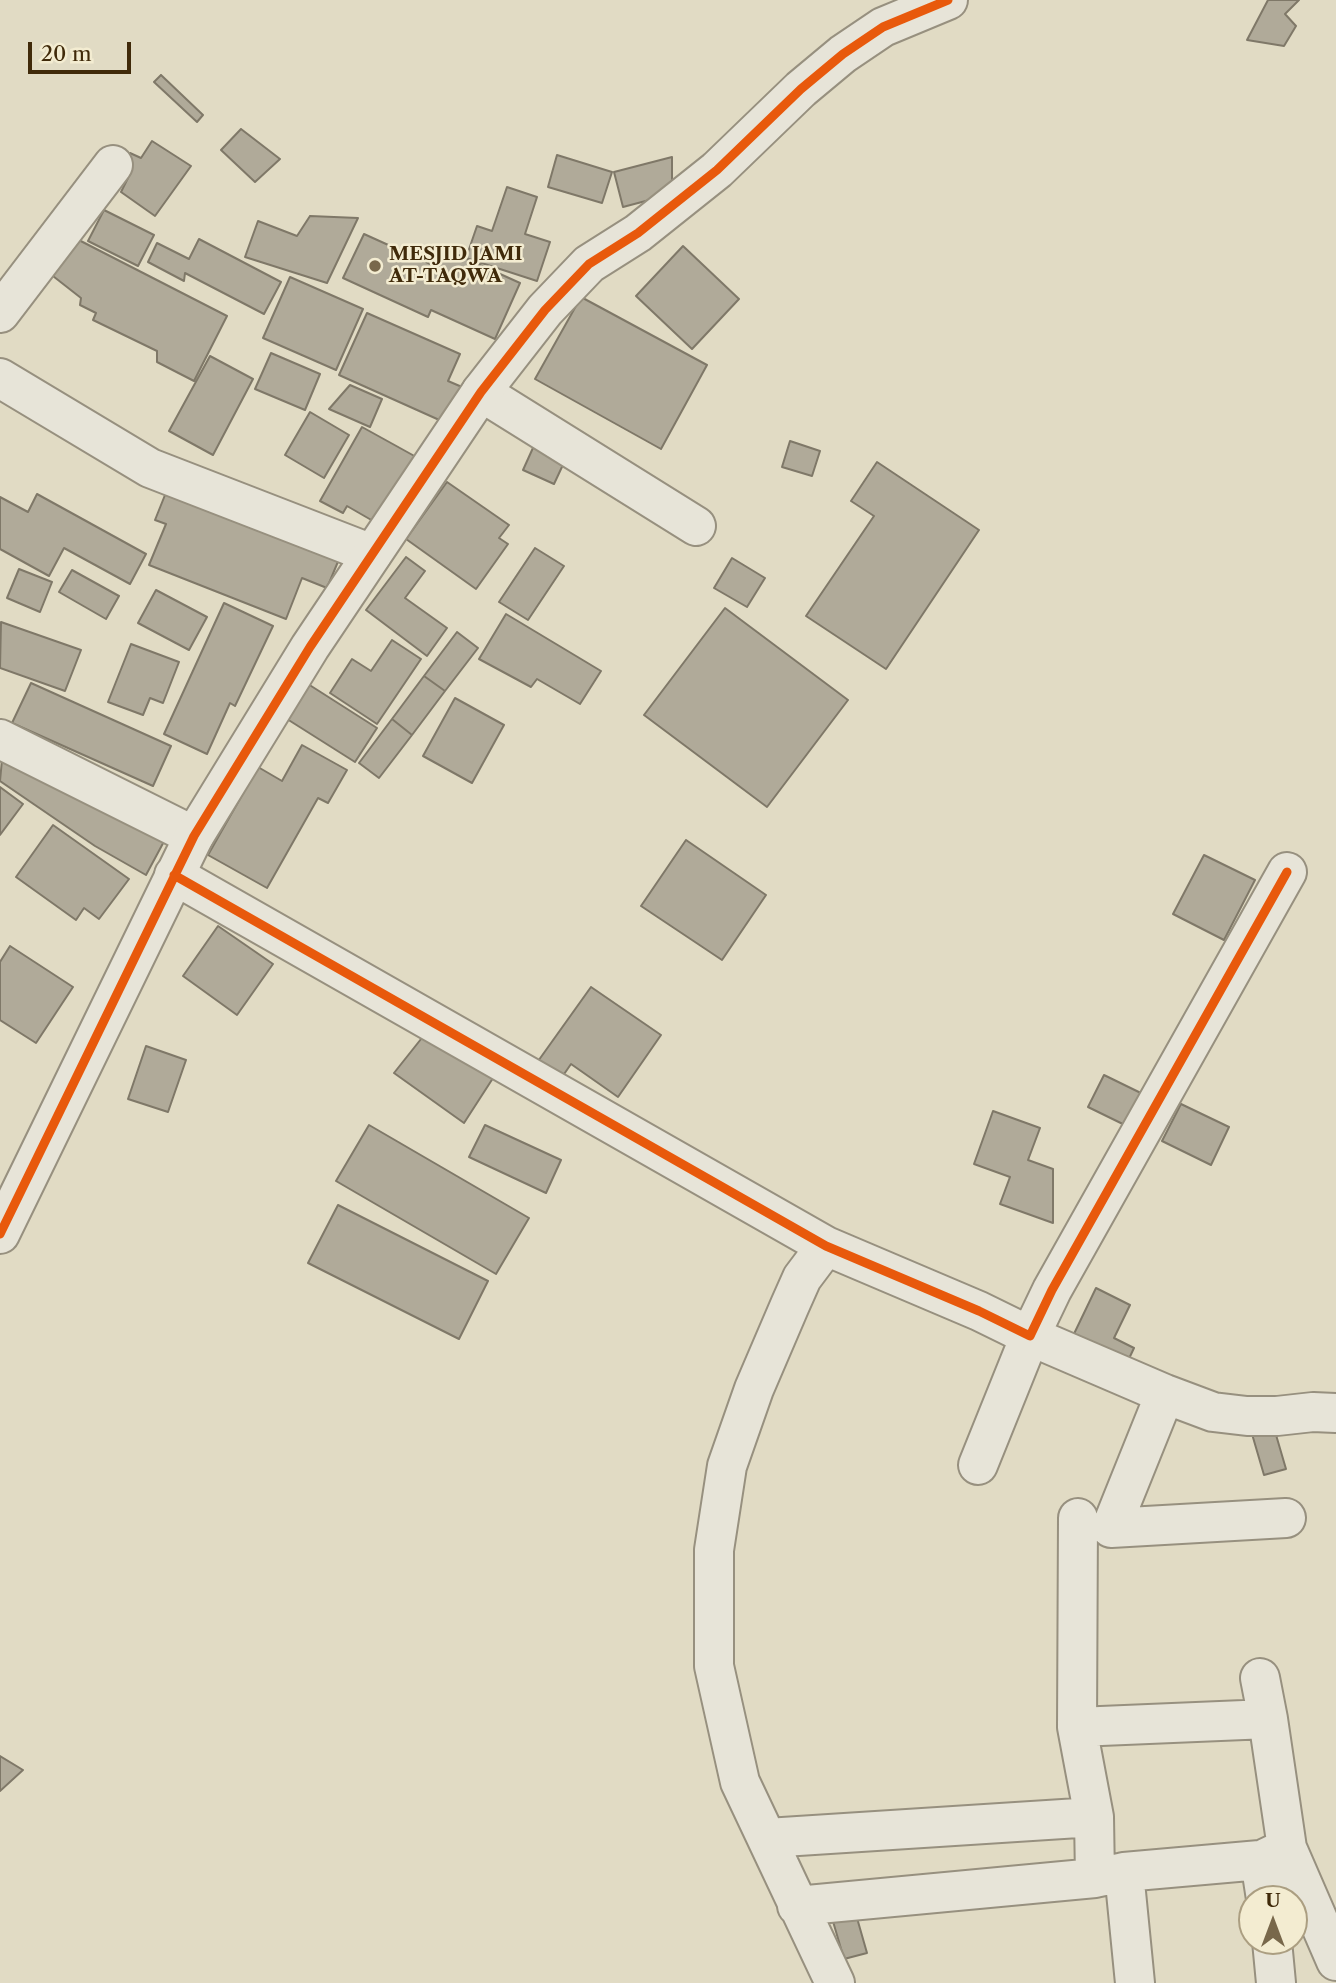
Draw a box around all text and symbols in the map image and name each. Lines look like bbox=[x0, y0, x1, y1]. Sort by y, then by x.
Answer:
scale bar bbox=[32, 28, 135, 72]
text: 20 m bbox=[41, 41, 92, 66]
place label: MESJID JAMI AT-TAQWA bbox=[389, 244, 522, 288]
marker: MESJID JAMI AT-TAQWA bbox=[367, 258, 383, 274]
north arrow bbox=[1238, 1885, 1308, 1955]
text: U bbox=[1265, 1889, 1281, 1912]

